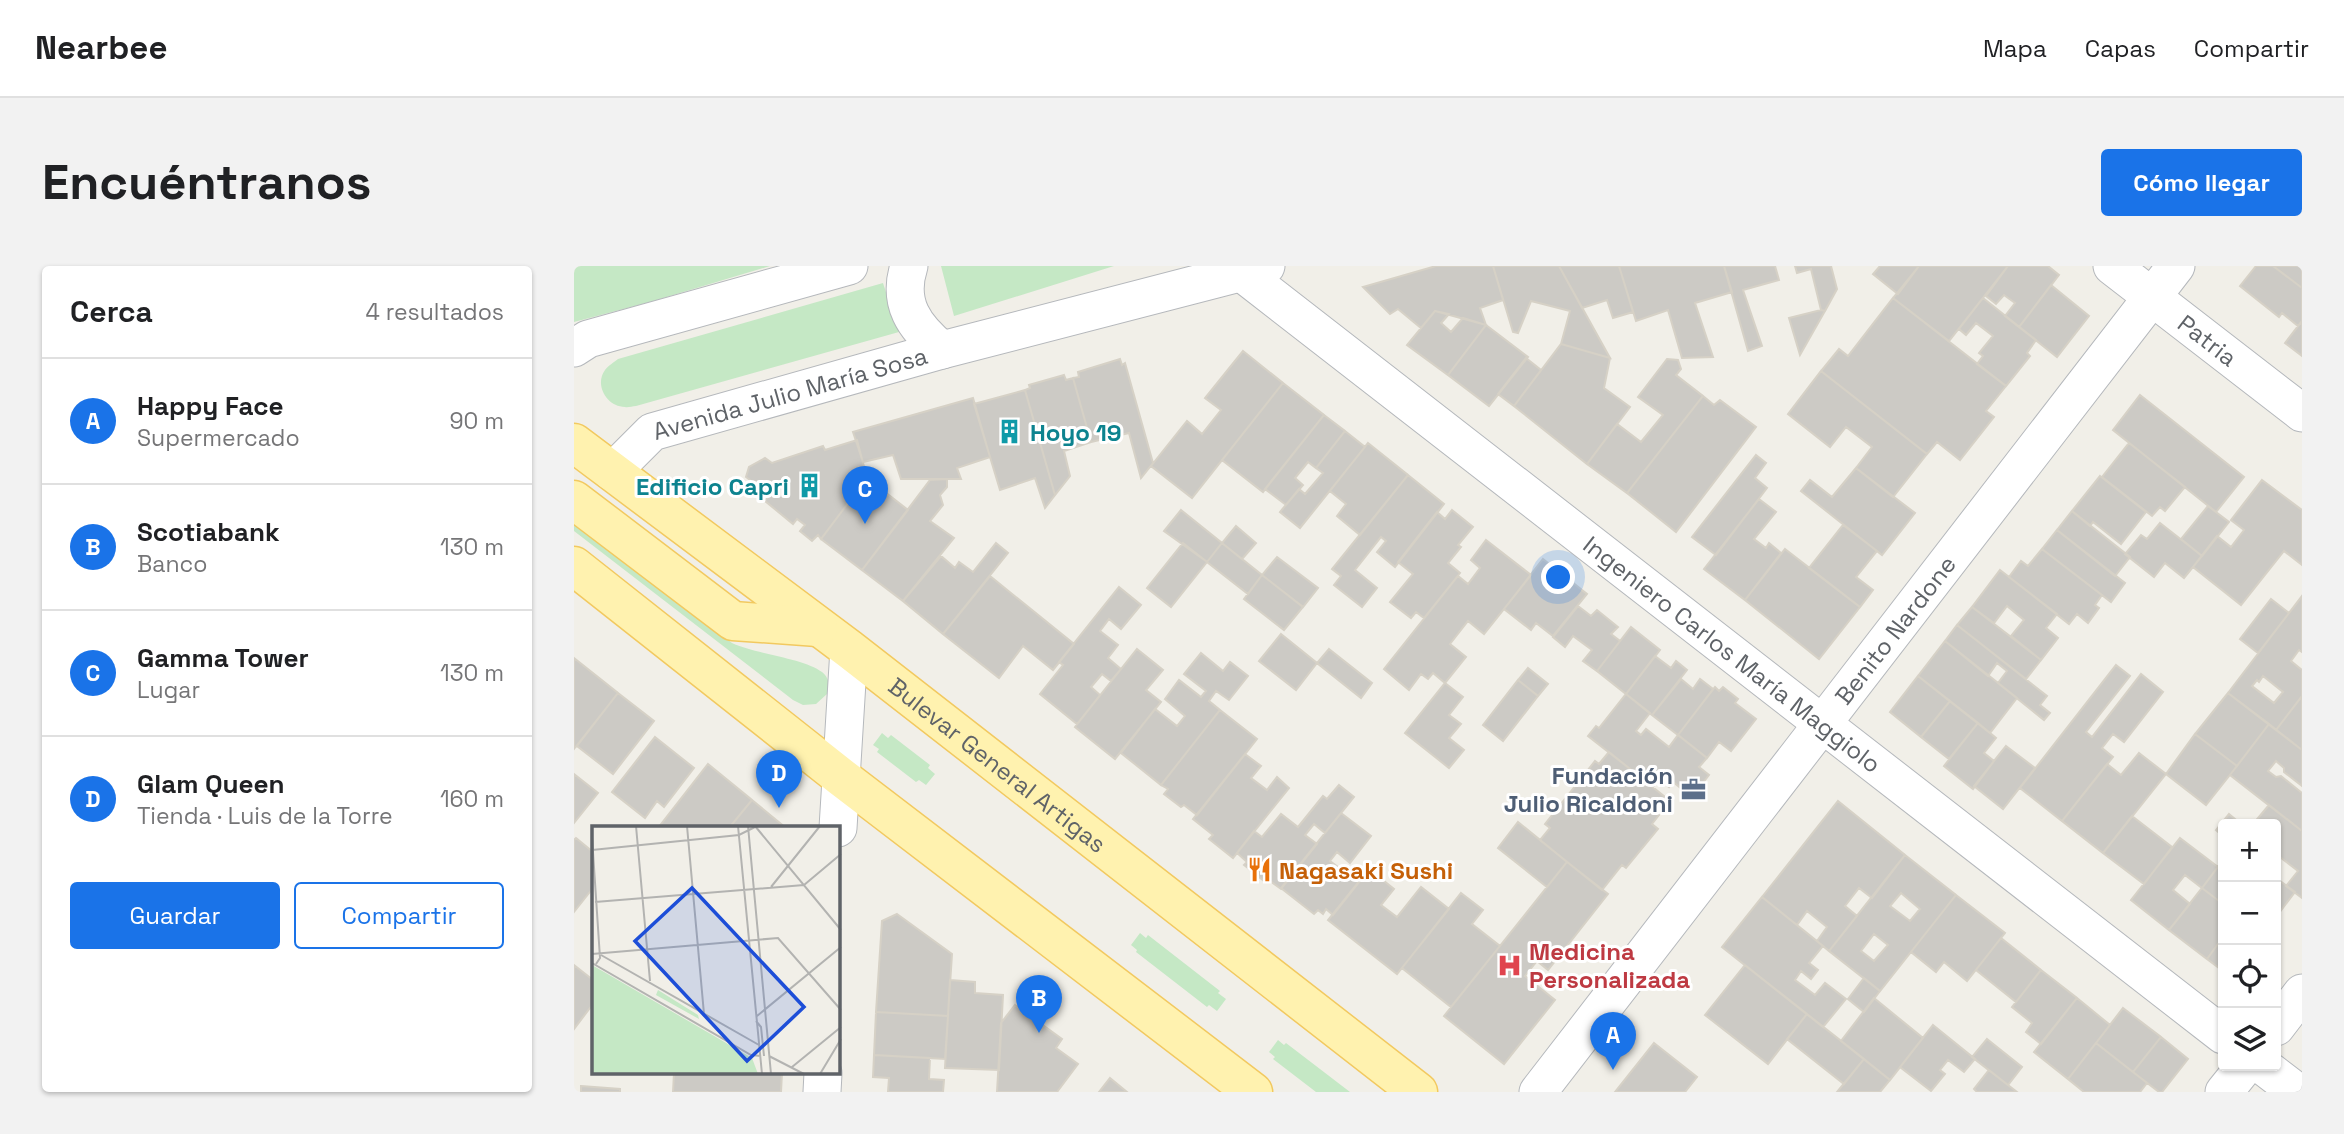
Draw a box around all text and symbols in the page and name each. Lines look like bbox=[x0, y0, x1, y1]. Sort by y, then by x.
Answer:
text: Nearbee bbox=[35, 27, 167, 69]
text: Mapa bbox=[1983, 33, 2047, 64]
text: Capas bbox=[2085, 33, 2156, 64]
text: Compartir bbox=[2194, 33, 2309, 64]
button: Cómo llegar bbox=[2101, 149, 2302, 216]
text: Encuéntranos bbox=[42, 151, 371, 213]
text: Cerca bbox=[70, 292, 153, 331]
text: 4 resultados bbox=[365, 297, 504, 327]
street label: Patria bbox=[2172, 307, 2244, 373]
street label: Avenida Julio María Sosa bbox=[649, 339, 931, 447]
text: Happy Face bbox=[137, 389, 284, 423]
text: A bbox=[86, 406, 100, 436]
text: 90 m bbox=[449, 406, 504, 436]
place label: Hoyo 19 bbox=[1030, 417, 1122, 448]
building icon: Hoyo 19 bbox=[996, 418, 1024, 446]
text: Supermercado bbox=[137, 423, 300, 453]
pin: C bbox=[842, 466, 888, 524]
place label: Edificio Capri bbox=[636, 471, 789, 502]
building icon: Edificio Capri bbox=[795, 472, 823, 500]
text: Scotiabank bbox=[137, 515, 280, 549]
street label: Ingeniero Carlos María Maggiolo bbox=[1577, 529, 1887, 779]
text: B bbox=[85, 532, 101, 562]
text: 130 m bbox=[440, 532, 504, 562]
text: Banco bbox=[137, 549, 208, 579]
street label: Benito Nardone bbox=[1828, 549, 1962, 710]
your location bbox=[1541, 560, 1575, 594]
text: Gamma Tower bbox=[137, 641, 309, 675]
text: C bbox=[86, 658, 100, 688]
text: 130 m bbox=[440, 658, 504, 688]
street label: Bulevar General Artigas bbox=[882, 670, 1113, 859]
text: Lugar bbox=[137, 675, 200, 705]
pin: D bbox=[756, 750, 802, 808]
place label: Fundación Julio Ricaldoni bbox=[1504, 760, 1673, 819]
text: Glam Queen bbox=[137, 767, 285, 801]
office icon: Fundación Julio Ricaldoni bbox=[1679, 775, 1707, 803]
text: D bbox=[85, 784, 101, 814]
text: 160 m bbox=[440, 784, 504, 814]
text: Tienda · Luis de la Torre bbox=[137, 801, 393, 831]
map controls bbox=[2218, 819, 2281, 1071]
button: + bbox=[2218, 819, 2281, 882]
inset map bbox=[592, 826, 840, 1074]
place label: Nagasaki Sushi bbox=[1279, 855, 1453, 886]
restaurant icon: Nagasaki Sushi bbox=[1245, 856, 1273, 884]
button: Guardar bbox=[70, 882, 280, 949]
button: Compartir bbox=[294, 882, 504, 949]
button: − bbox=[2218, 882, 2281, 945]
place label: Medicina Personalizada bbox=[1529, 936, 1690, 995]
button: locate bbox=[2218, 945, 2281, 1008]
hospital icon: Medicina Personalizada bbox=[1495, 951, 1523, 979]
pin: B bbox=[1016, 975, 1062, 1033]
button: layers bbox=[2218, 1008, 2281, 1071]
pin: A bbox=[1590, 1012, 1636, 1070]

